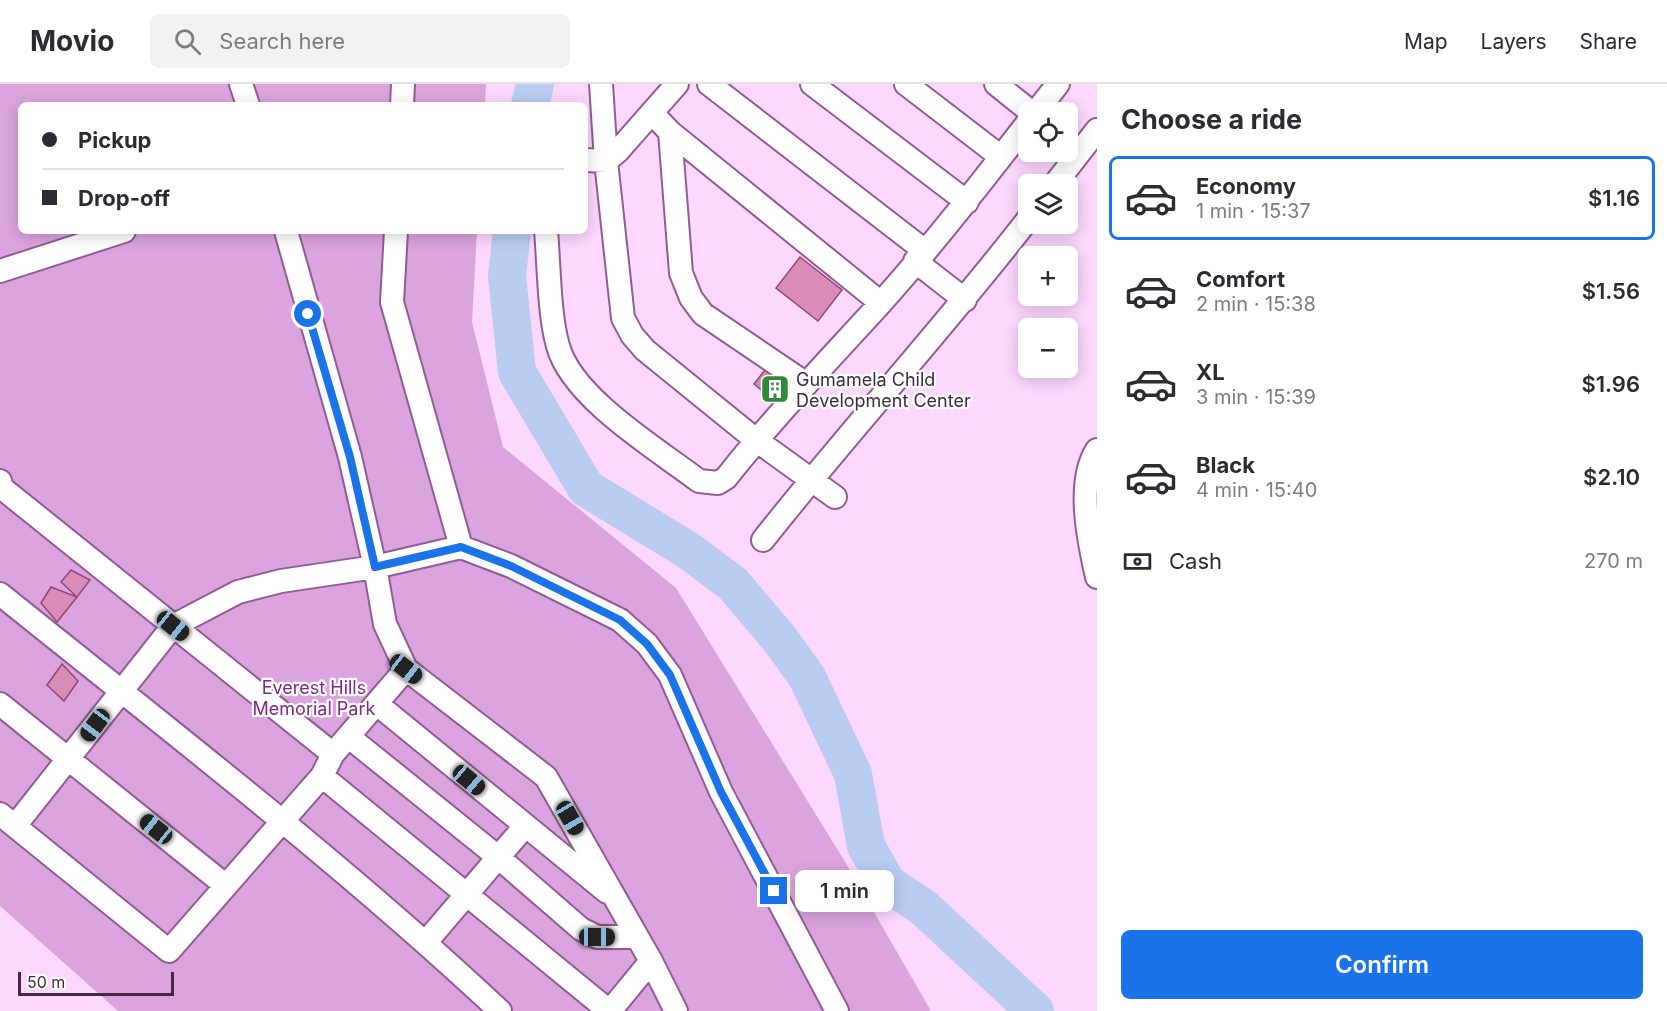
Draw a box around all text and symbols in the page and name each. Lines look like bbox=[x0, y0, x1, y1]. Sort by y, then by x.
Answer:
search box bbox=[150, 14, 570, 68]
text: Movio bbox=[30, 24, 114, 58]
icon: search bbox=[171, 25, 204, 58]
text: Search here bbox=[219, 28, 345, 54]
text: Map bbox=[1404, 29, 1448, 54]
text: Layers bbox=[1481, 29, 1547, 54]
text: Share bbox=[1580, 29, 1637, 54]
map controls bbox=[1018, 102, 1078, 378]
button: locate bbox=[1018, 102, 1078, 162]
text: Choose a ride bbox=[1121, 103, 1302, 136]
text: Pickup bbox=[78, 127, 152, 153]
icon: car bbox=[1124, 171, 1178, 225]
text: Economy bbox=[1196, 173, 1296, 199]
button: layers bbox=[1018, 174, 1078, 234]
text: Drop-off bbox=[78, 185, 170, 211]
text: $1.16 bbox=[1588, 185, 1640, 211]
text: 1 min · 15:37 bbox=[1196, 199, 1311, 223]
button: + bbox=[1018, 246, 1078, 306]
icon: car bbox=[1124, 264, 1178, 318]
text: Comfort bbox=[1196, 266, 1285, 292]
text: $1.56 bbox=[1582, 278, 1640, 304]
text: 2 min · 15:38 bbox=[1196, 292, 1316, 316]
route start bbox=[294, 300, 321, 327]
button: − bbox=[1018, 318, 1078, 378]
icon: car bbox=[1124, 357, 1178, 411]
text: XL bbox=[1196, 359, 1225, 385]
place label: Gumamela Child Development Center bbox=[796, 369, 971, 411]
text: $1.96 bbox=[1581, 371, 1640, 397]
building icon: Gumamela Child Development Center bbox=[759, 373, 791, 405]
text: 3 min · 15:39 bbox=[1196, 385, 1316, 409]
icon: car bbox=[1124, 450, 1178, 504]
text: Black bbox=[1196, 452, 1255, 478]
text: $2.10 bbox=[1583, 464, 1640, 490]
text: 4 min · 15:40 bbox=[1196, 478, 1317, 502]
icon: cash bbox=[1121, 545, 1154, 578]
text: Cash bbox=[1169, 548, 1222, 574]
text: 270 m bbox=[1584, 549, 1643, 573]
car bbox=[153, 608, 193, 644]
car bbox=[386, 651, 426, 687]
park label: Everest Hills Memorial Park bbox=[253, 677, 376, 719]
car bbox=[77, 705, 113, 745]
car bbox=[449, 762, 489, 798]
car bbox=[553, 798, 587, 838]
car bbox=[136, 811, 176, 847]
callout: 1 min bbox=[795, 870, 894, 912]
route end bbox=[760, 877, 787, 904]
text: 1 min bbox=[820, 879, 869, 903]
car bbox=[579, 928, 615, 946]
button: Confirm bbox=[1121, 930, 1643, 999]
scale bar bbox=[18, 969, 174, 996]
text: 50 m bbox=[27, 972, 65, 992]

